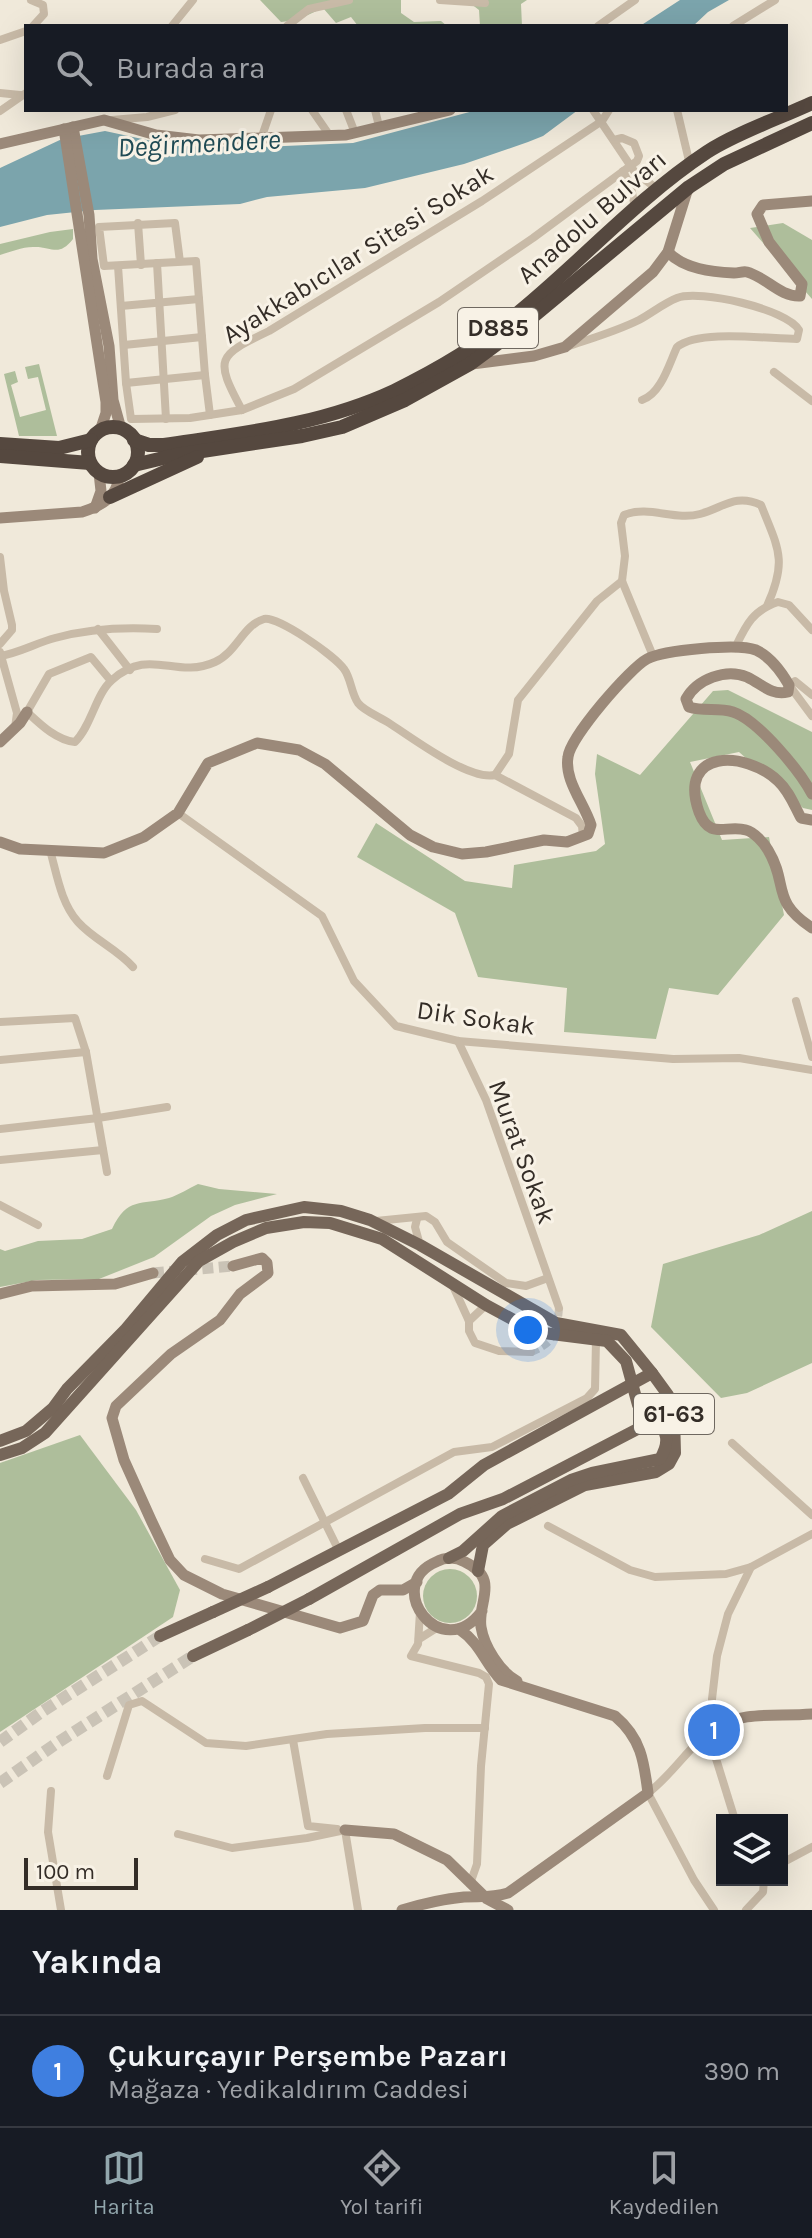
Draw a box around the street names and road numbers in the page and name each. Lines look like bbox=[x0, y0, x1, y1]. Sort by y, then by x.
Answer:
street label: Anadolu Bulvarı bbox=[511, 144, 673, 290]
street label: Ayakkabıcılar Sitesi Sokak bbox=[217, 158, 499, 350]
road number: D885 bbox=[458, 308, 538, 348]
street label: Dik Sokak bbox=[415, 994, 537, 1042]
street label: Murat Sokak bbox=[482, 1076, 562, 1228]
road number: 61-63 bbox=[634, 1394, 714, 1434]

